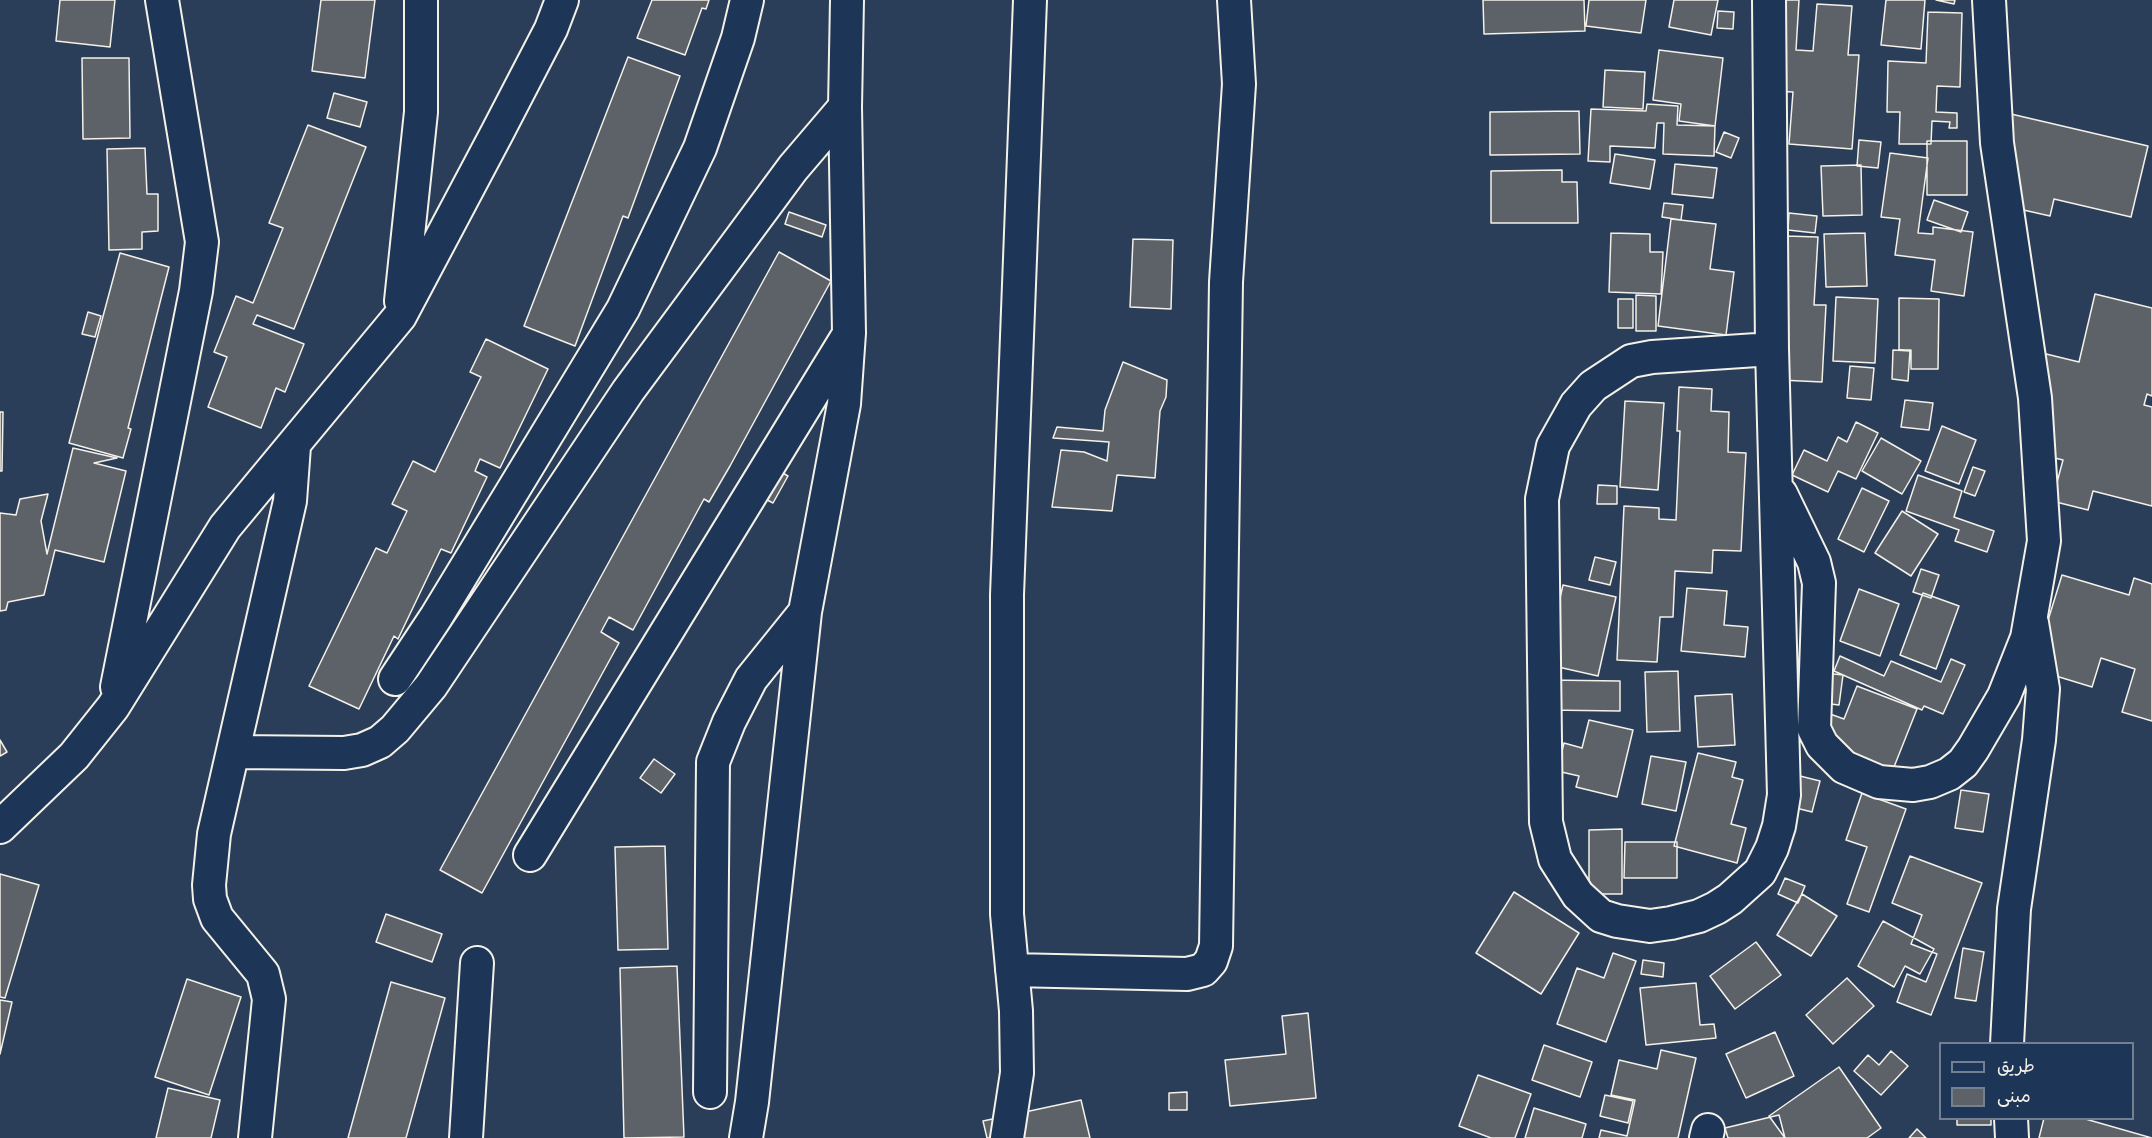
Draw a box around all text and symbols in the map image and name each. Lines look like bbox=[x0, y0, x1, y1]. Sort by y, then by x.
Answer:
legend bbox=[1939, 1042, 2134, 1120]
text: طريق bbox=[1997, 1055, 2035, 1077]
text: مبنى bbox=[1997, 1085, 2031, 1107]

